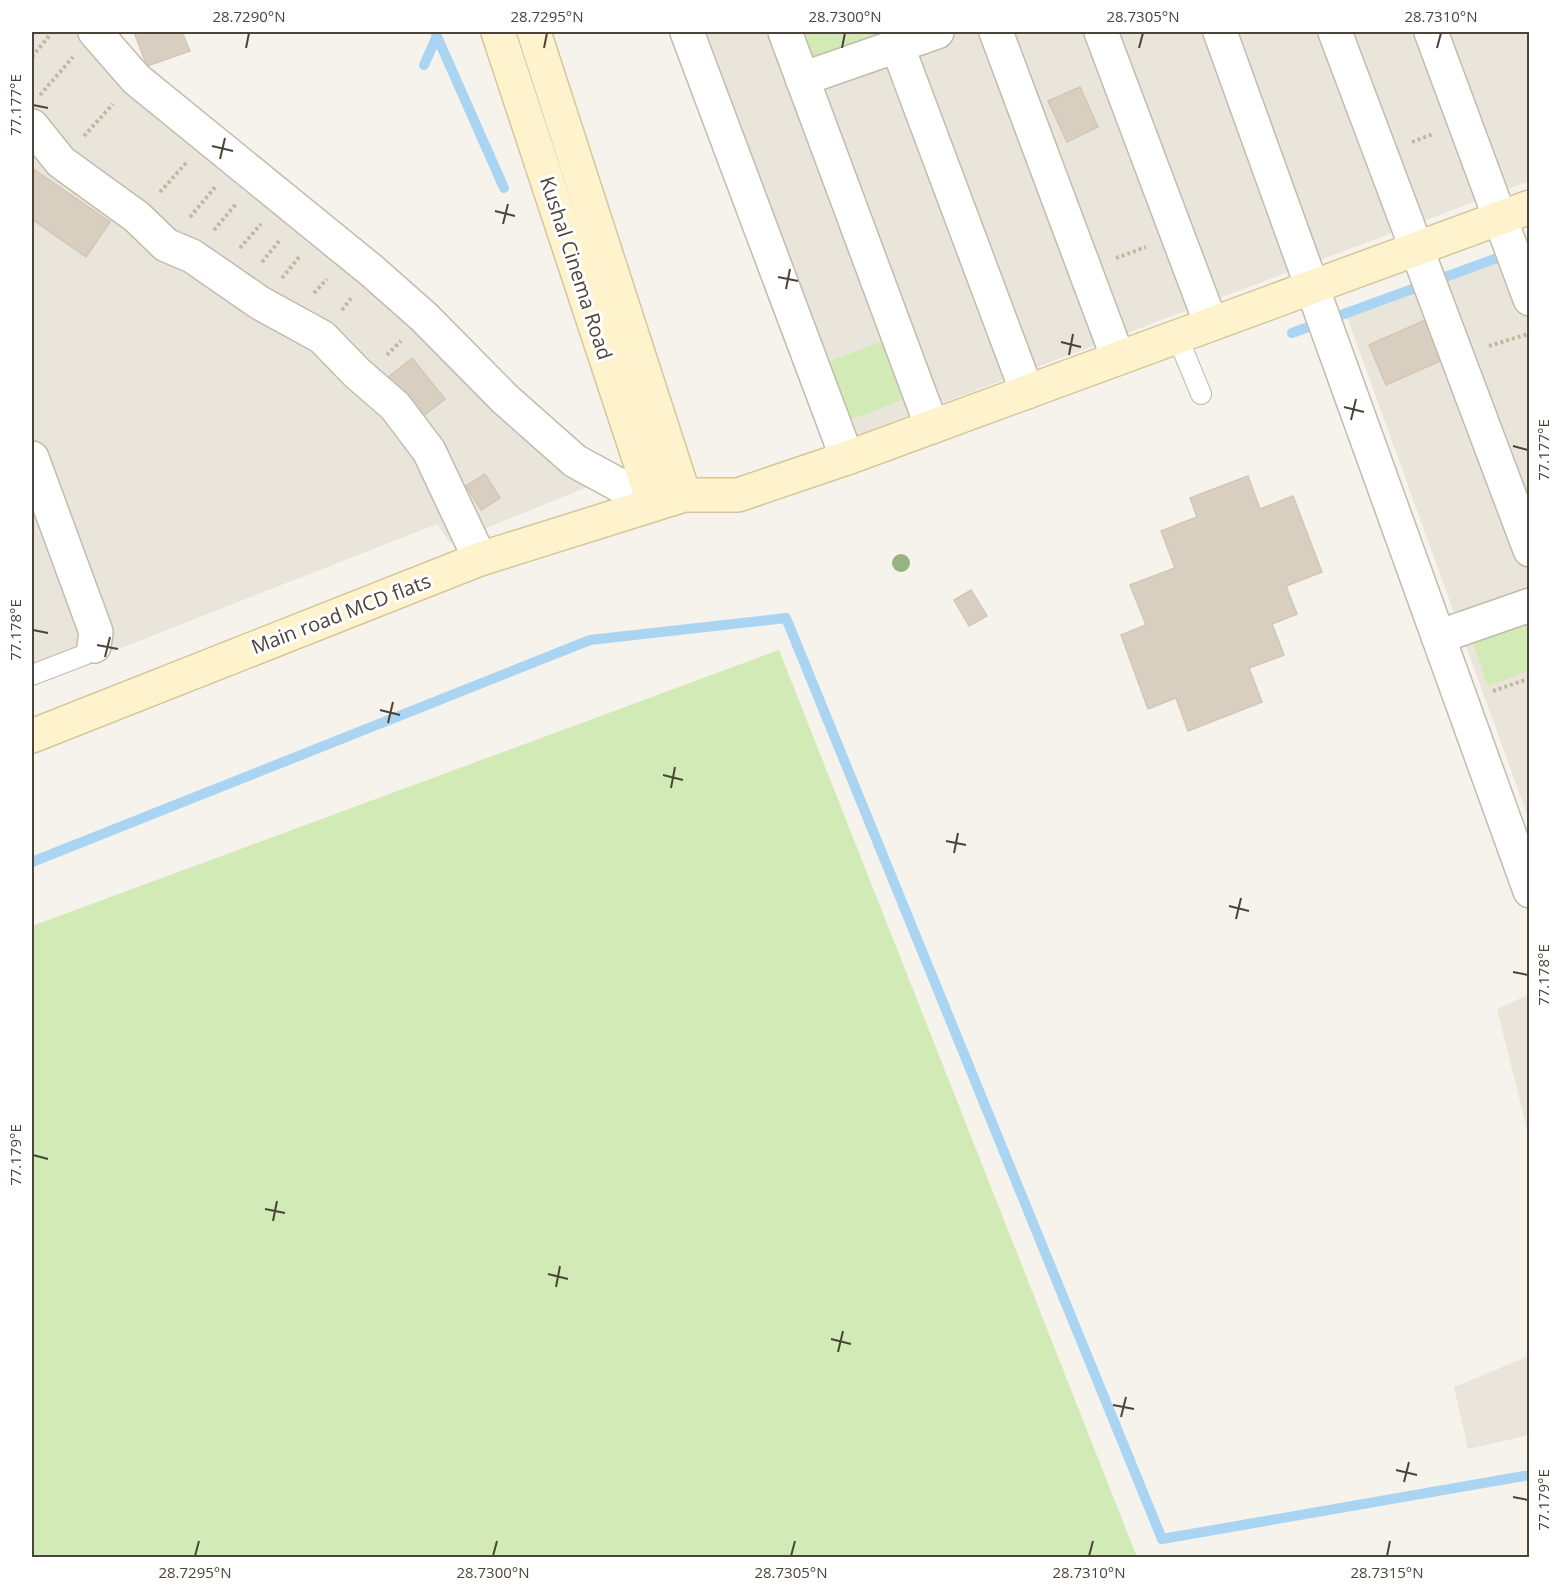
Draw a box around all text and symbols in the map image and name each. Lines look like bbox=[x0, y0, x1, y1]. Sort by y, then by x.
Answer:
text: 28.7290°N bbox=[212, 6, 286, 26]
text: 28.7295°N bbox=[510, 6, 584, 26]
text: 28.7300°N bbox=[808, 6, 882, 26]
text: 28.7305°N bbox=[1106, 6, 1180, 26]
text: 28.7310°N bbox=[1404, 6, 1478, 26]
text: 77.177°E bbox=[5, 74, 25, 136]
street label: Kushal Cinema Road bbox=[534, 173, 619, 363]
text: 77.177°E bbox=[1533, 419, 1553, 481]
street label: Main road MCD flats bbox=[247, 567, 434, 660]
text: 77.178°E bbox=[5, 599, 25, 661]
text: 77.178°E bbox=[1533, 944, 1553, 1006]
text: 77.179°E bbox=[5, 1124, 25, 1186]
text: 77.179°E bbox=[1533, 1469, 1553, 1531]
text: 28.7295°N bbox=[158, 1562, 232, 1582]
text: 28.7300°N bbox=[456, 1562, 530, 1582]
text: 28.7305°N bbox=[754, 1562, 828, 1582]
text: 28.7310°N bbox=[1052, 1562, 1126, 1582]
text: 28.7315°N bbox=[1350, 1562, 1424, 1582]

